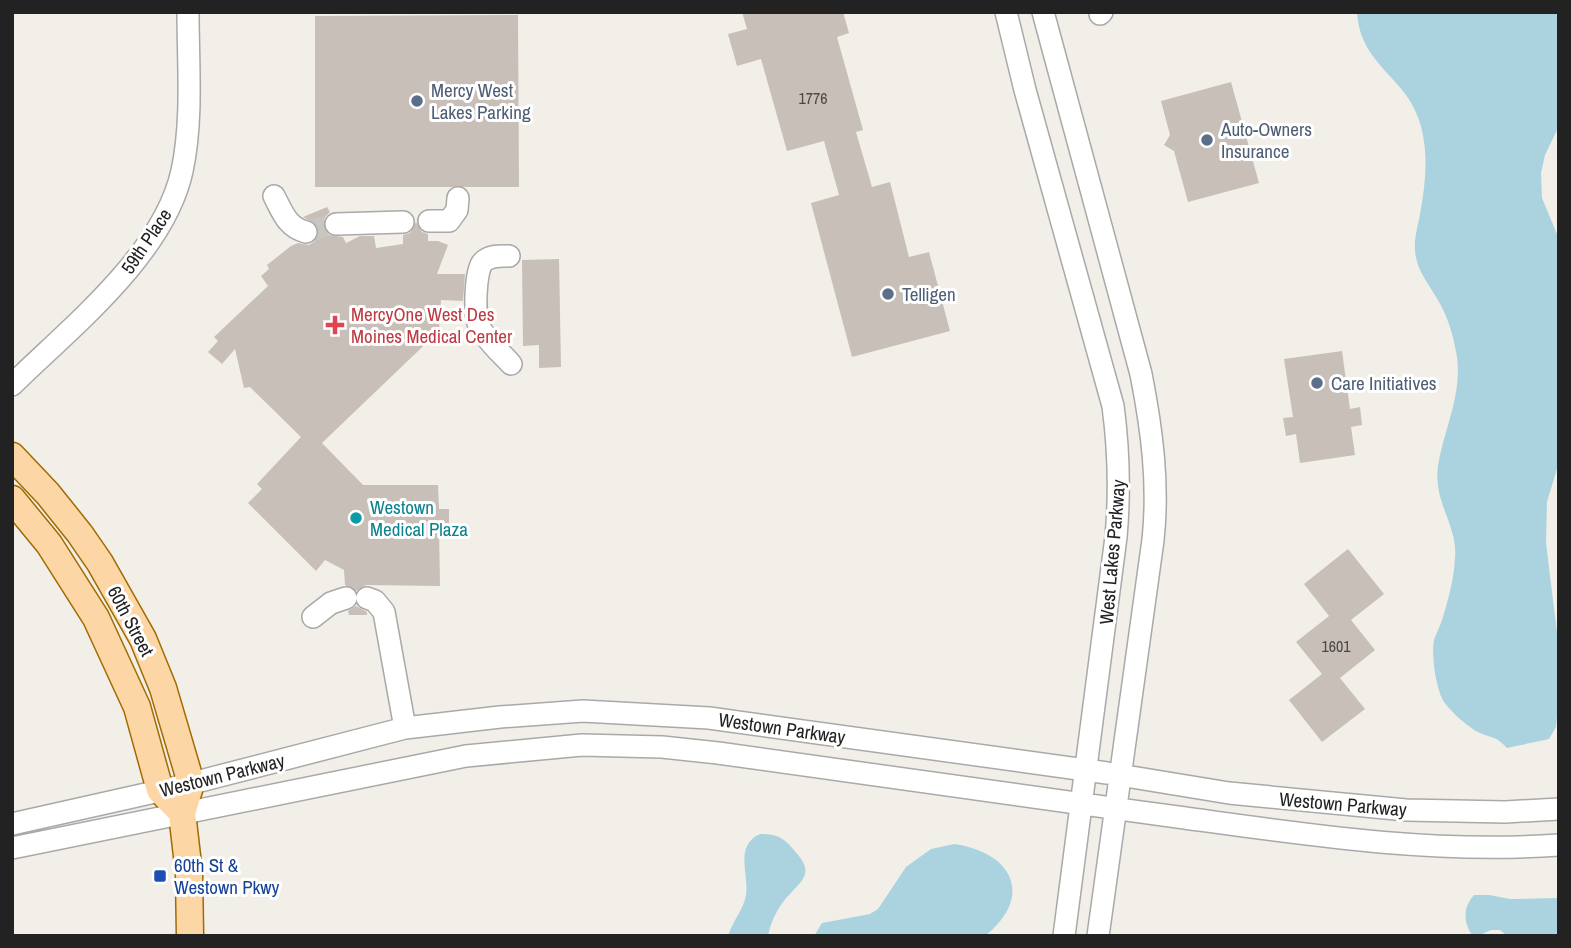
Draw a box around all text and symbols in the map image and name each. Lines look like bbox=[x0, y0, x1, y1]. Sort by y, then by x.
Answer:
place label: Mercy West Lakes Parking bbox=[431, 77, 531, 125]
house number: 1776 bbox=[798, 87, 828, 109]
marker: Mercy West Lakes Parking bbox=[409, 93, 425, 109]
place label: Auto-Owners Insurance bbox=[1220, 116, 1312, 164]
marker: Auto-Owners Insurance bbox=[1199, 132, 1215, 148]
street label: 59th Place bbox=[115, 203, 177, 279]
place label: Telligen bbox=[902, 281, 956, 307]
marker: Telligen bbox=[880, 286, 896, 302]
place label: MercyOne West Des Moines Medical Center bbox=[351, 301, 513, 349]
marker: MercyOne West Des Moines Medical Center bbox=[325, 315, 345, 335]
place label: Care Initiatives bbox=[1331, 370, 1437, 396]
marker: Care Initiatives bbox=[1309, 375, 1325, 391]
street label: West Lakes Parkway bbox=[1093, 478, 1131, 625]
place label: Westown Medical Plaza bbox=[370, 494, 468, 542]
marker: Westown Medical Plaza bbox=[348, 510, 364, 526]
street label: 60th Street bbox=[102, 581, 161, 661]
house number: 1601 bbox=[1321, 635, 1351, 657]
street label: Westown Parkway bbox=[717, 706, 847, 750]
street label: Westown Parkway bbox=[157, 747, 287, 803]
street label: Westown Parkway bbox=[1278, 785, 1408, 823]
place label: 60th St & Westown Pkwy bbox=[174, 852, 280, 900]
marker: 60th St & Westown Pkwy bbox=[152, 868, 168, 884]

